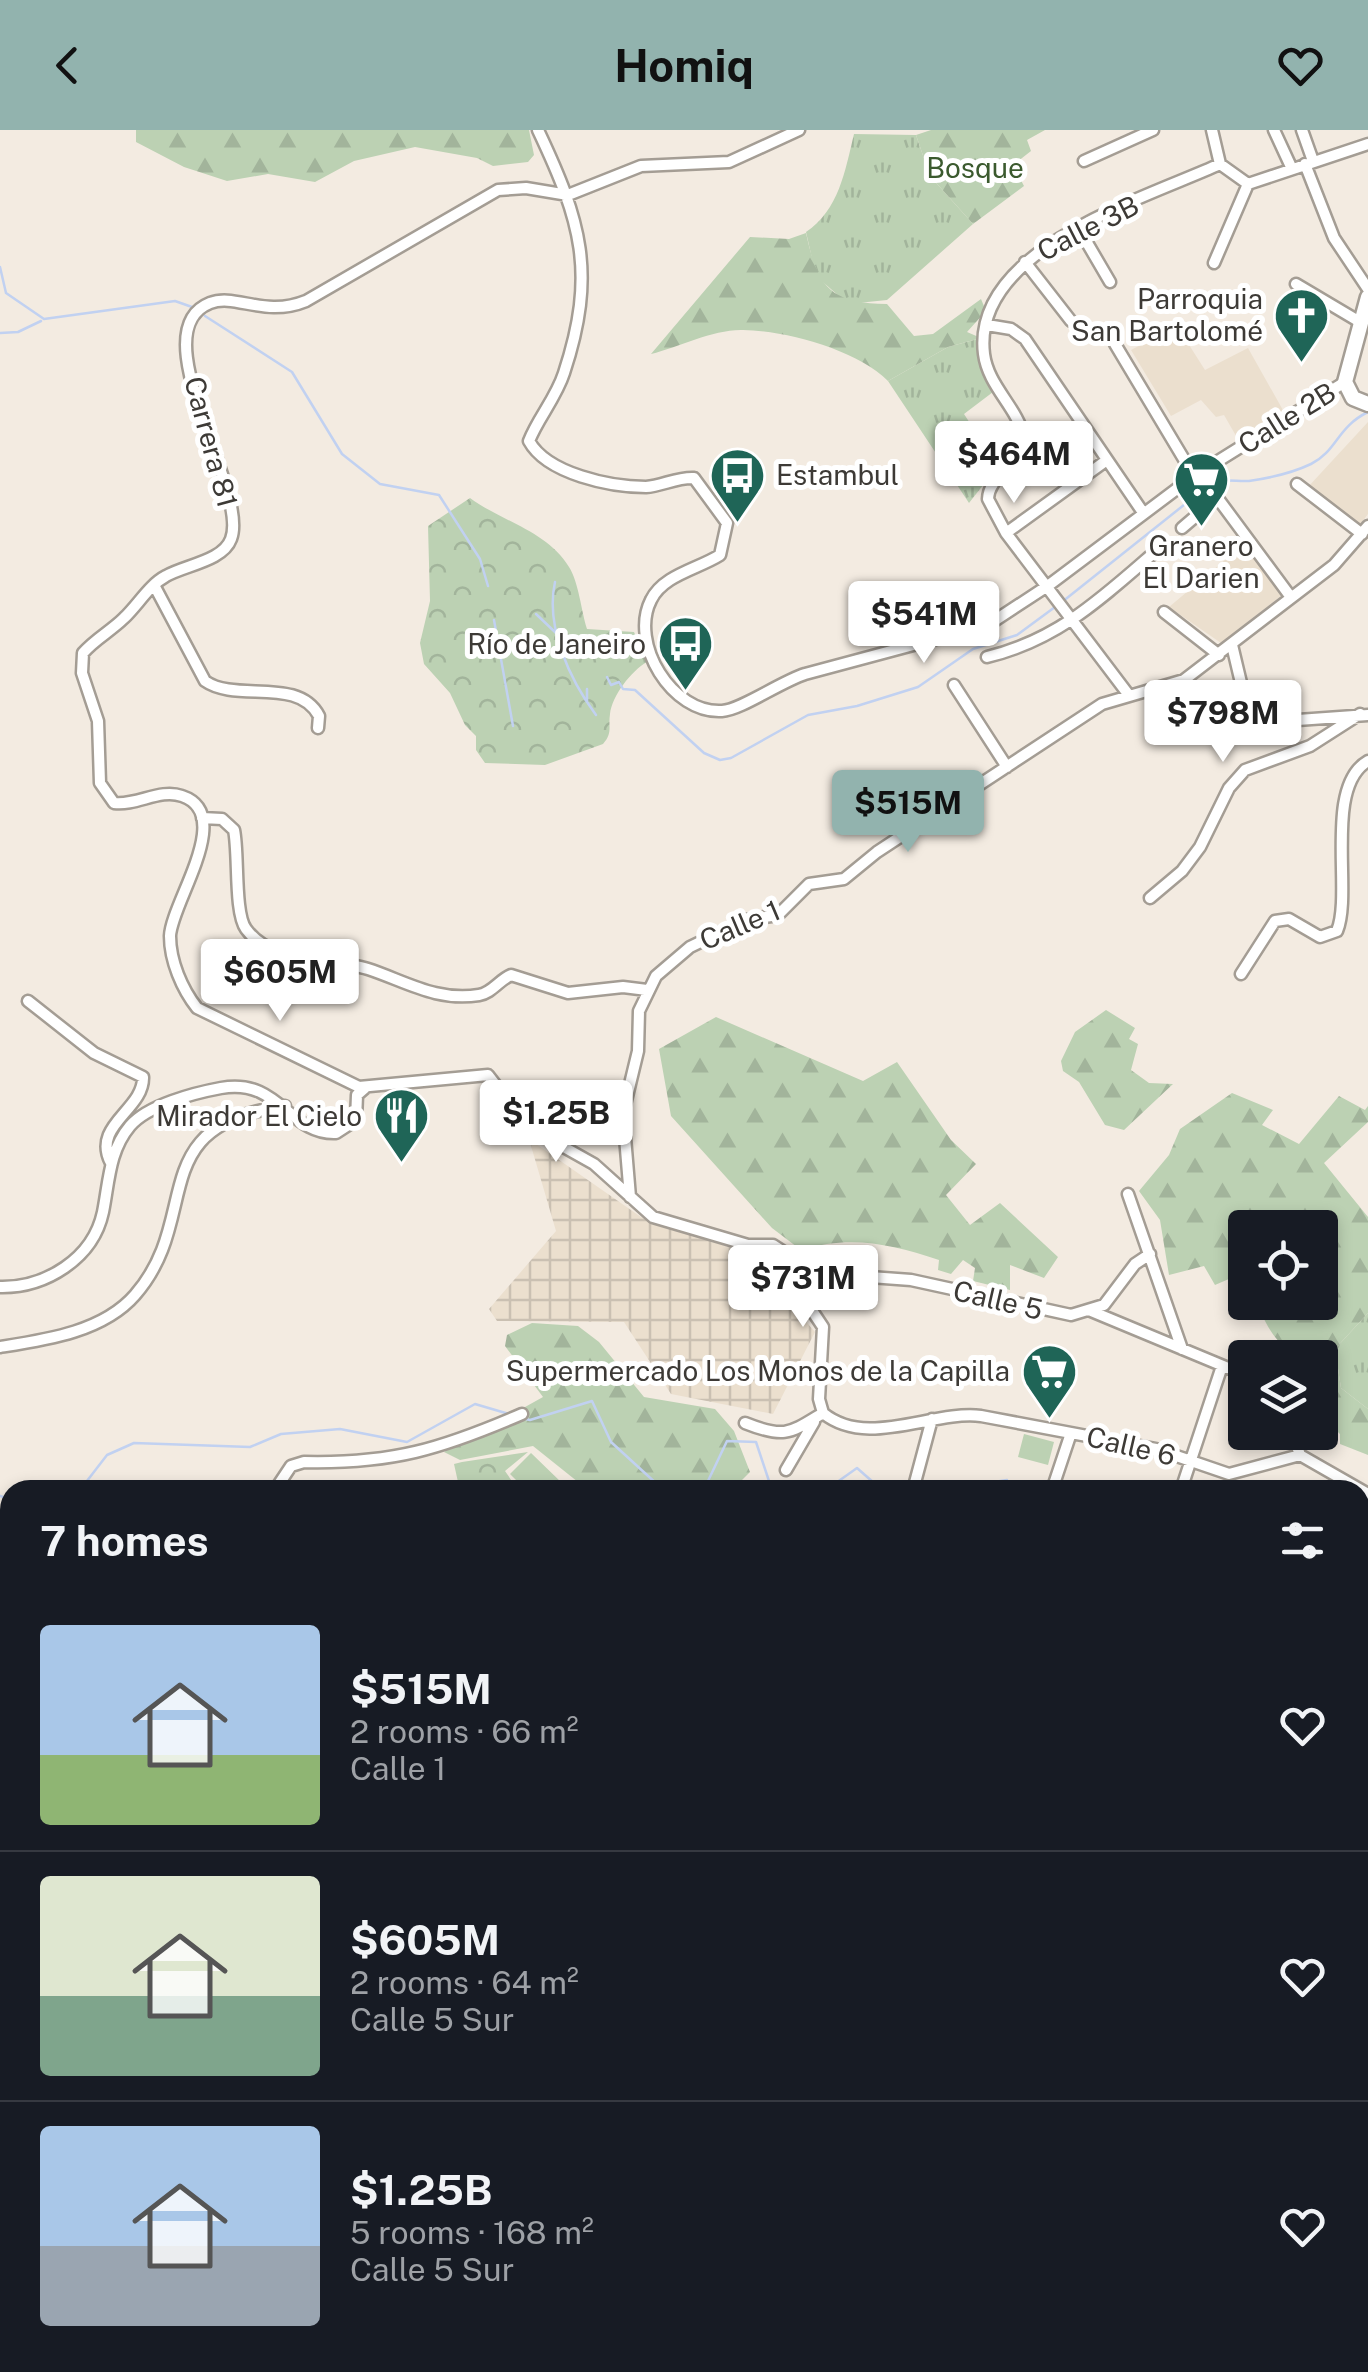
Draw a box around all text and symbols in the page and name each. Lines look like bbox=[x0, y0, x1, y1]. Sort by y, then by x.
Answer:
icon: back bbox=[40, 38, 95, 93]
icon: heart bbox=[1273, 38, 1328, 93]
text: Homiq bbox=[614, 39, 754, 92]
park label: Bosque bbox=[926, 151, 1024, 184]
street label: Calle 3B bbox=[1032, 188, 1144, 267]
place label: Parroquia San Bartolomé bbox=[1071, 282, 1263, 347]
church icon: Parroquia San Bartolomé bbox=[1272, 285, 1332, 364]
street label: Carrera 81 bbox=[178, 373, 245, 511]
street label: Calle 2B bbox=[1232, 375, 1341, 460]
pin: $464M bbox=[944, 421, 1084, 506]
text: $464M bbox=[957, 435, 1071, 472]
bus stop icon: Estambul bbox=[707, 445, 767, 524]
supermarket icon: Granero El Darien bbox=[1171, 450, 1231, 529]
place label: Estambul bbox=[776, 458, 899, 491]
place label: Granero El Darien bbox=[1142, 529, 1260, 594]
pin: $541M bbox=[854, 581, 994, 666]
text: $541M bbox=[870, 595, 978, 632]
bus stop icon: Río de Janeiro bbox=[655, 614, 715, 693]
place label: Río de Janeiro bbox=[467, 627, 646, 660]
pin: $798M bbox=[1153, 680, 1293, 765]
text: $798M bbox=[1166, 694, 1280, 731]
pin: $515M bbox=[838, 770, 978, 855]
text: $515M bbox=[854, 784, 962, 821]
street label: Calle 1 bbox=[695, 893, 785, 956]
pin: $605M bbox=[210, 939, 350, 1024]
text: $605M bbox=[223, 953, 337, 990]
pin: $1.25B bbox=[475, 1080, 637, 1165]
restaurant icon: Mirador El Cielo bbox=[371, 1086, 431, 1165]
text: $1.25B bbox=[502, 1094, 610, 1131]
place label: Mirador El Cielo bbox=[156, 1099, 362, 1132]
map controls bbox=[1228, 1210, 1338, 1450]
button: locate bbox=[1228, 1210, 1338, 1320]
pin: $731M bbox=[733, 1245, 873, 1330]
text: $731M bbox=[750, 1259, 856, 1296]
street label: Calle 5 bbox=[950, 1273, 1046, 1326]
button: layers bbox=[1228, 1340, 1338, 1450]
supermarket icon: Supermercado Los Monos de la Capilla bbox=[1019, 1341, 1079, 1420]
place label: Supermercado Los Monos de la Capilla bbox=[506, 1354, 1010, 1387]
street label: Calle 6 bbox=[1083, 1419, 1179, 1472]
icon: filters bbox=[1275, 1513, 1330, 1568]
text: 7 homes bbox=[40, 1516, 209, 1565]
text: $515M bbox=[350, 1664, 492, 1713]
icon: home bbox=[120, 1665, 240, 1785]
icon: heart bbox=[1275, 1698, 1330, 1753]
text: 2 rooms · 66 m² bbox=[350, 1713, 578, 1750]
text: Calle 1 bbox=[350, 1750, 446, 1787]
text: $605M bbox=[350, 1915, 500, 1964]
icon: home bbox=[120, 1916, 240, 2036]
icon: heart bbox=[1275, 1949, 1330, 2004]
text: 2 rooms · 64 m² bbox=[350, 1964, 579, 2001]
text: Calle 5 Sur bbox=[350, 2001, 514, 2038]
text: $1.25B bbox=[350, 2165, 493, 2214]
icon: home bbox=[120, 2166, 240, 2286]
icon: heart bbox=[1275, 2199, 1330, 2254]
text: 5 rooms · 168 m² bbox=[350, 2214, 594, 2251]
text: Calle 5 Sur bbox=[350, 2251, 514, 2288]

